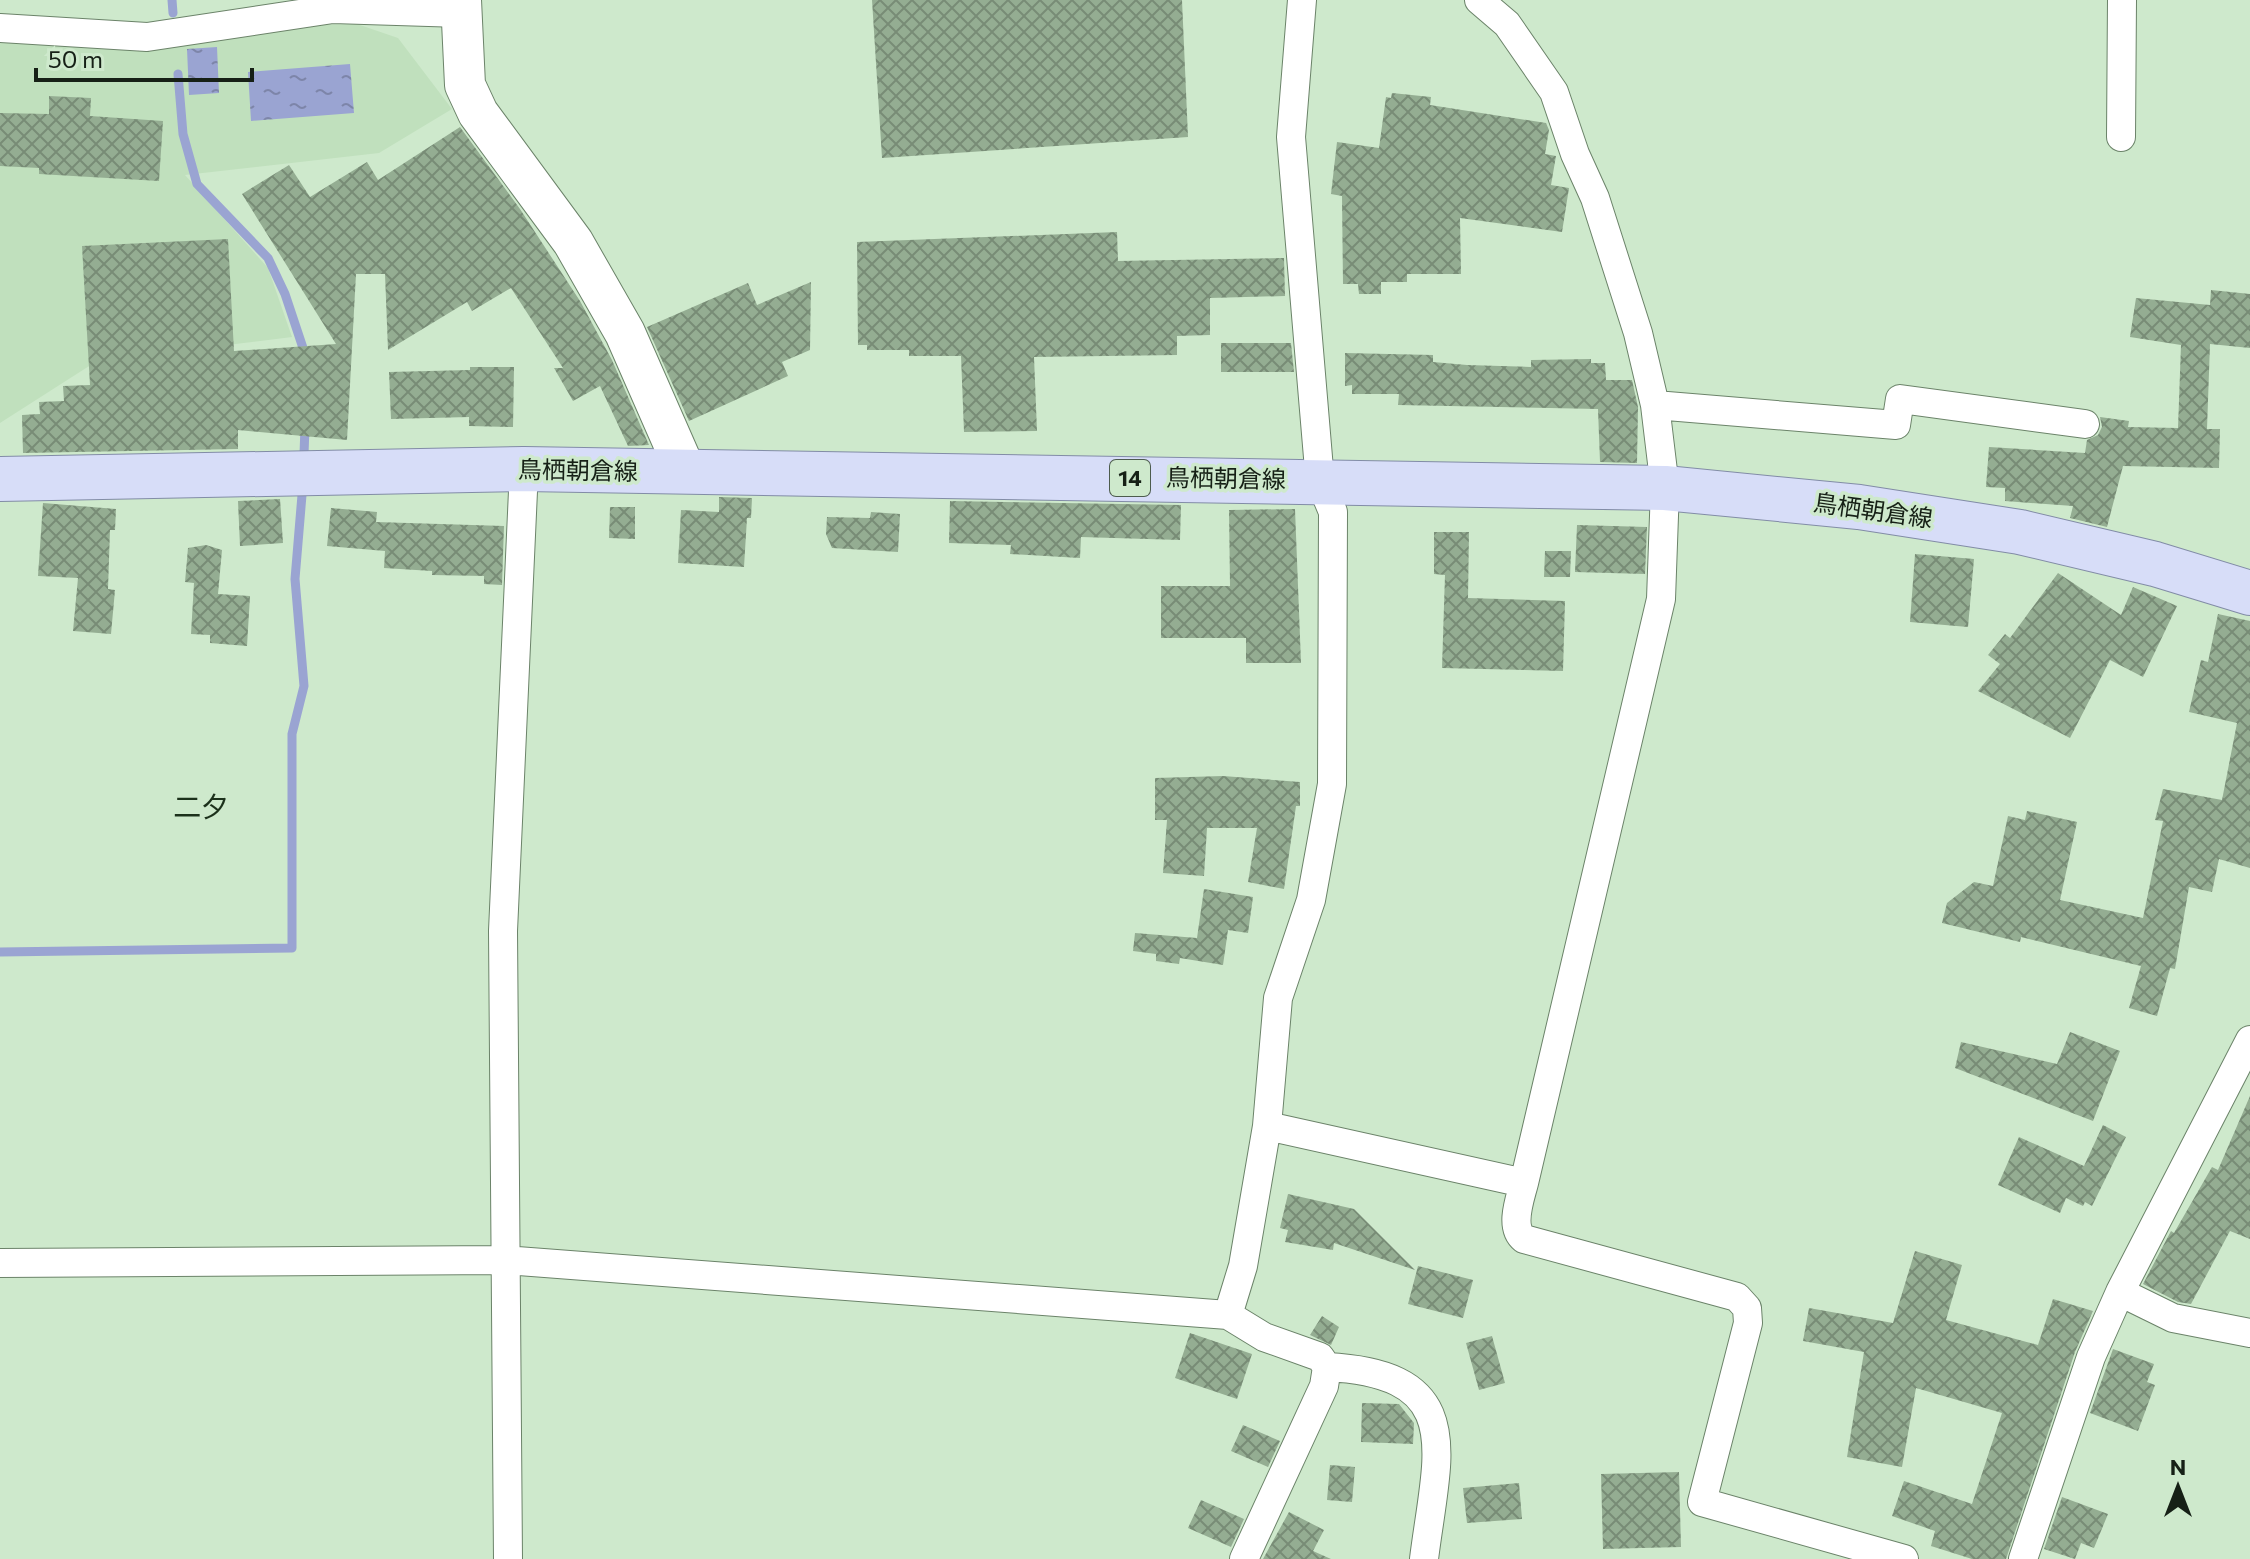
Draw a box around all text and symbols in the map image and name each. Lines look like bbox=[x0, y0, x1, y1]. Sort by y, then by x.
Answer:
scale bar bbox=[36, 32, 252, 82]
text: 50 m bbox=[48, 44, 103, 73]
street label: 鳥栖朝倉線 bbox=[518, 454, 638, 485]
road number: 14 bbox=[1110, 460, 1150, 496]
street label: 鳥栖朝倉線 bbox=[1166, 462, 1286, 493]
street label: 鳥栖朝倉線 bbox=[1812, 487, 1935, 532]
district label: 二夕 bbox=[173, 789, 229, 823]
north arrow bbox=[2138, 1447, 2218, 1527]
text: N bbox=[2170, 1453, 2186, 1480]

